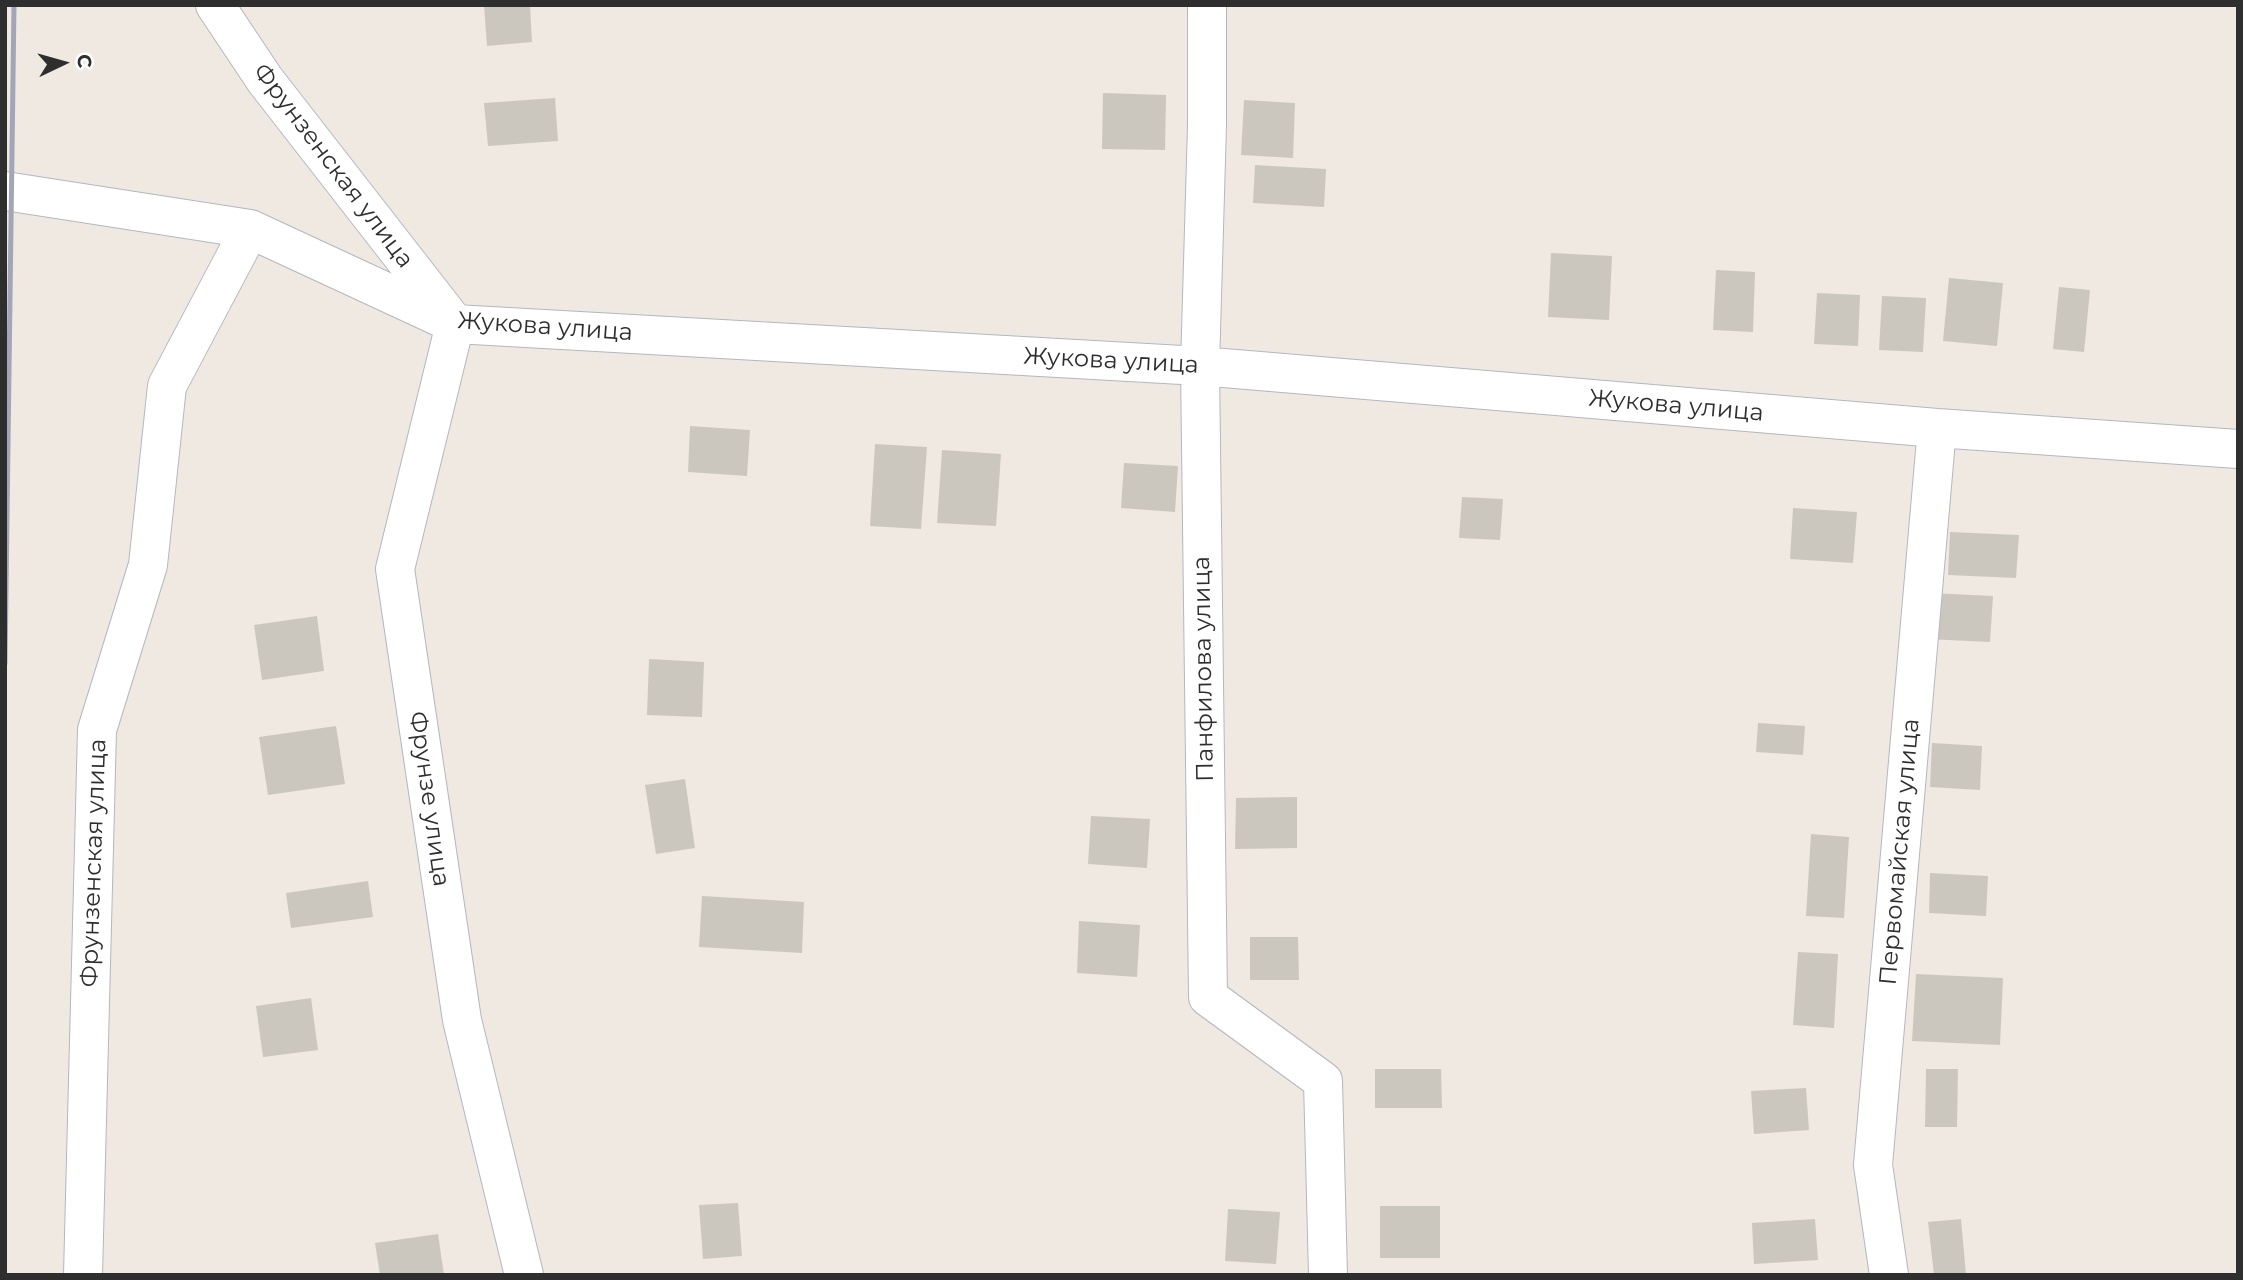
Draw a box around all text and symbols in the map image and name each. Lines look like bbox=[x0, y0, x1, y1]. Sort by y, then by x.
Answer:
north arrow bbox=[28, 28, 98, 98]
text: С bbox=[72, 53, 96, 69]
street label: Фрунзенская улица bbox=[247, 58, 419, 274]
street label: Жукова улица bbox=[456, 307, 634, 347]
street label: Жукова улица bbox=[1023, 342, 1199, 380]
street label: Жукова улица bbox=[1587, 384, 1765, 428]
street label: Панфилова улица bbox=[1188, 556, 1220, 782]
street label: Фрунзе улица bbox=[402, 710, 456, 888]
street label: Первомайская улица bbox=[1874, 718, 1926, 986]
street label: Фрунзенская улица bbox=[75, 738, 113, 988]

